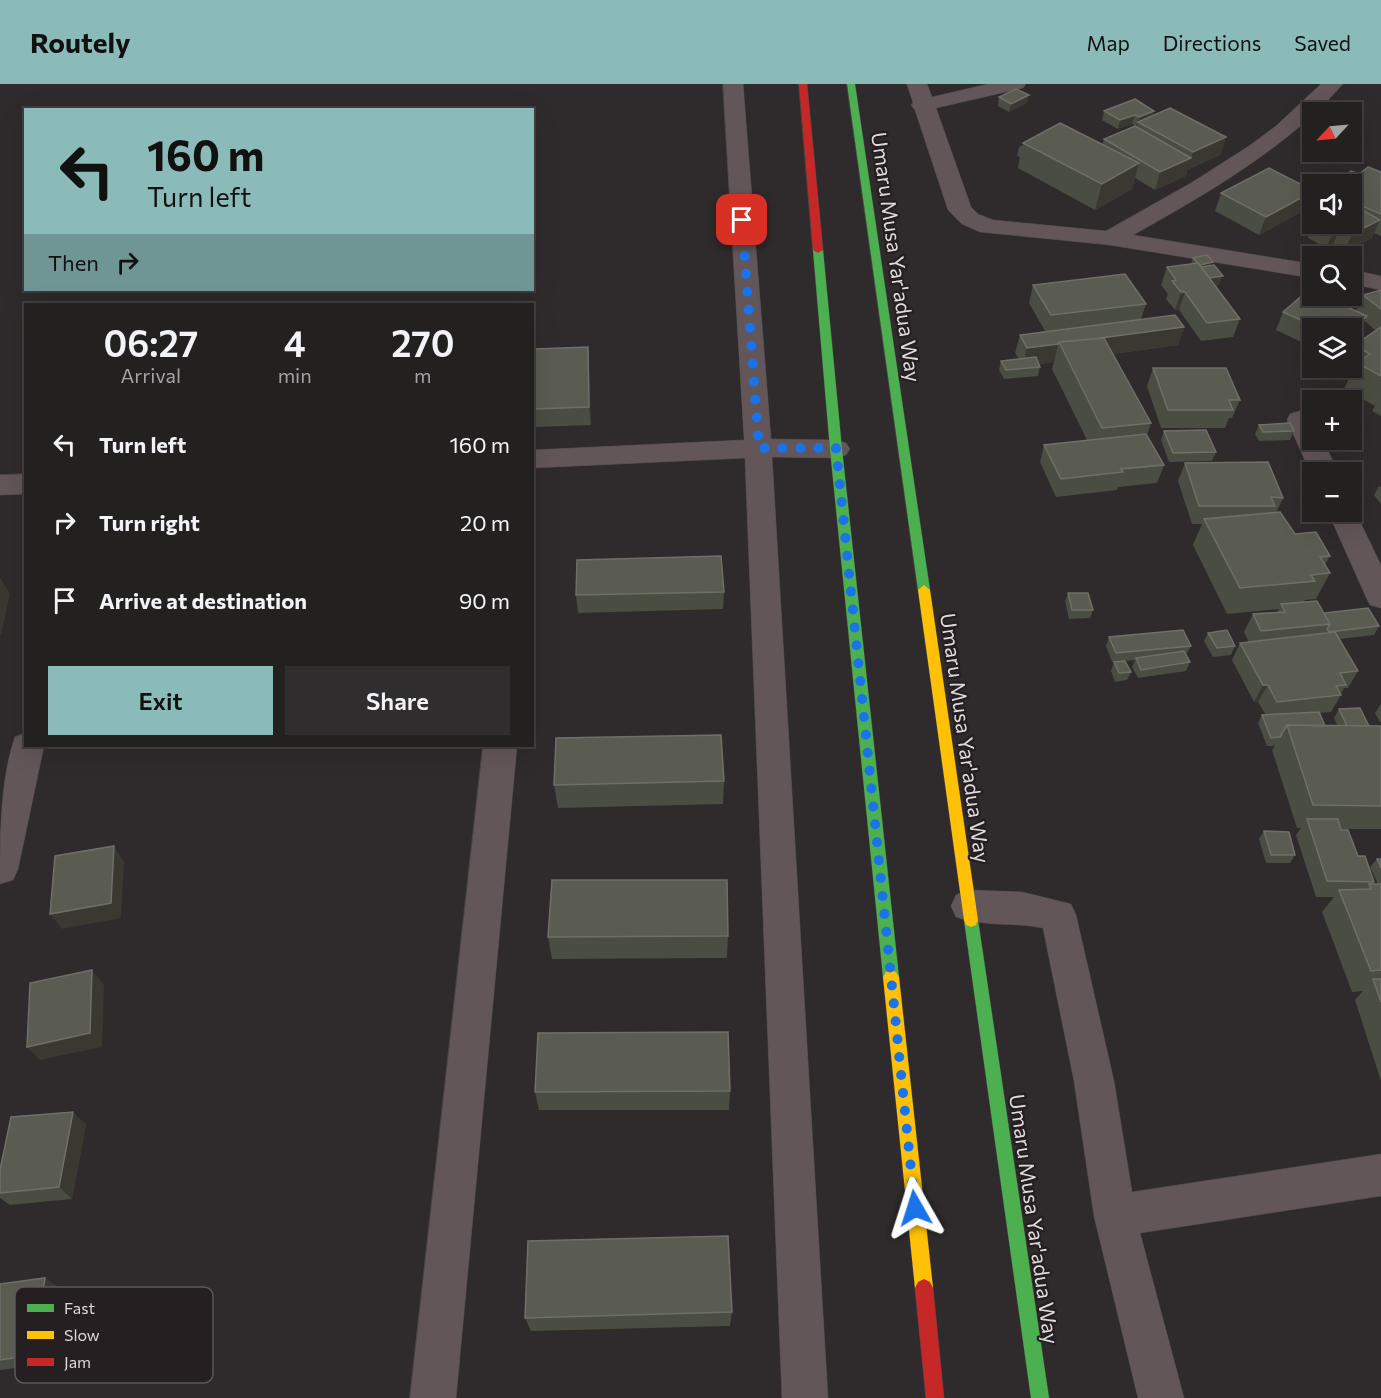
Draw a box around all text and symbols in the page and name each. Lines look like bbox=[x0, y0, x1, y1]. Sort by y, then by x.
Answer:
text: Routely bbox=[30, 25, 131, 59]
text: Map bbox=[1087, 30, 1130, 55]
text: Directions bbox=[1163, 30, 1261, 55]
text: Saved bbox=[1294, 30, 1351, 55]
north arrow bbox=[1302, 102, 1362, 162]
map controls bbox=[1302, 102, 1362, 522]
text: 160 m bbox=[147, 128, 265, 180]
street label: Umaru Musa Yar'adua Way bbox=[867, 130, 927, 384]
icon: left bbox=[48, 132, 126, 210]
button: sound bbox=[1302, 174, 1362, 234]
text: Turn left bbox=[147, 180, 251, 213]
pin bbox=[716, 194, 767, 245]
icon: arrive bbox=[725, 203, 758, 236]
icon: right bbox=[111, 246, 144, 279]
button: search bbox=[1302, 246, 1362, 306]
text: Then bbox=[48, 249, 99, 276]
button: layers bbox=[1302, 318, 1362, 378]
text: 06:27 bbox=[103, 320, 198, 364]
text: 4 bbox=[284, 320, 306, 364]
text: 270 bbox=[391, 320, 454, 364]
text: Arrival bbox=[121, 363, 181, 387]
text: min bbox=[278, 363, 312, 387]
text: m bbox=[414, 363, 432, 387]
button: + bbox=[1302, 390, 1362, 450]
icon: left bbox=[48, 428, 81, 461]
text: Turn left bbox=[99, 431, 186, 458]
text: 160 m bbox=[449, 431, 510, 458]
button: − bbox=[1302, 462, 1362, 522]
icon: right bbox=[48, 506, 81, 539]
text: Turn right bbox=[99, 509, 200, 536]
text: 20 m bbox=[460, 509, 510, 536]
icon: arrive bbox=[48, 584, 81, 617]
text: Arrive at destination bbox=[99, 587, 307, 614]
text: 90 m bbox=[459, 587, 510, 614]
street label: Umaru Musa Yar'adua Way bbox=[936, 611, 996, 865]
button: Exit bbox=[48, 666, 273, 735]
button: Share bbox=[285, 666, 510, 735]
street label: Umaru Musa Yar'adua Way bbox=[1005, 1092, 1065, 1346]
position arrow bbox=[883, 1176, 947, 1240]
legend bbox=[15, 1287, 213, 1383]
text: Fast bbox=[64, 1298, 95, 1317]
text: Slow bbox=[64, 1325, 100, 1344]
text: Jam bbox=[64, 1352, 91, 1371]

